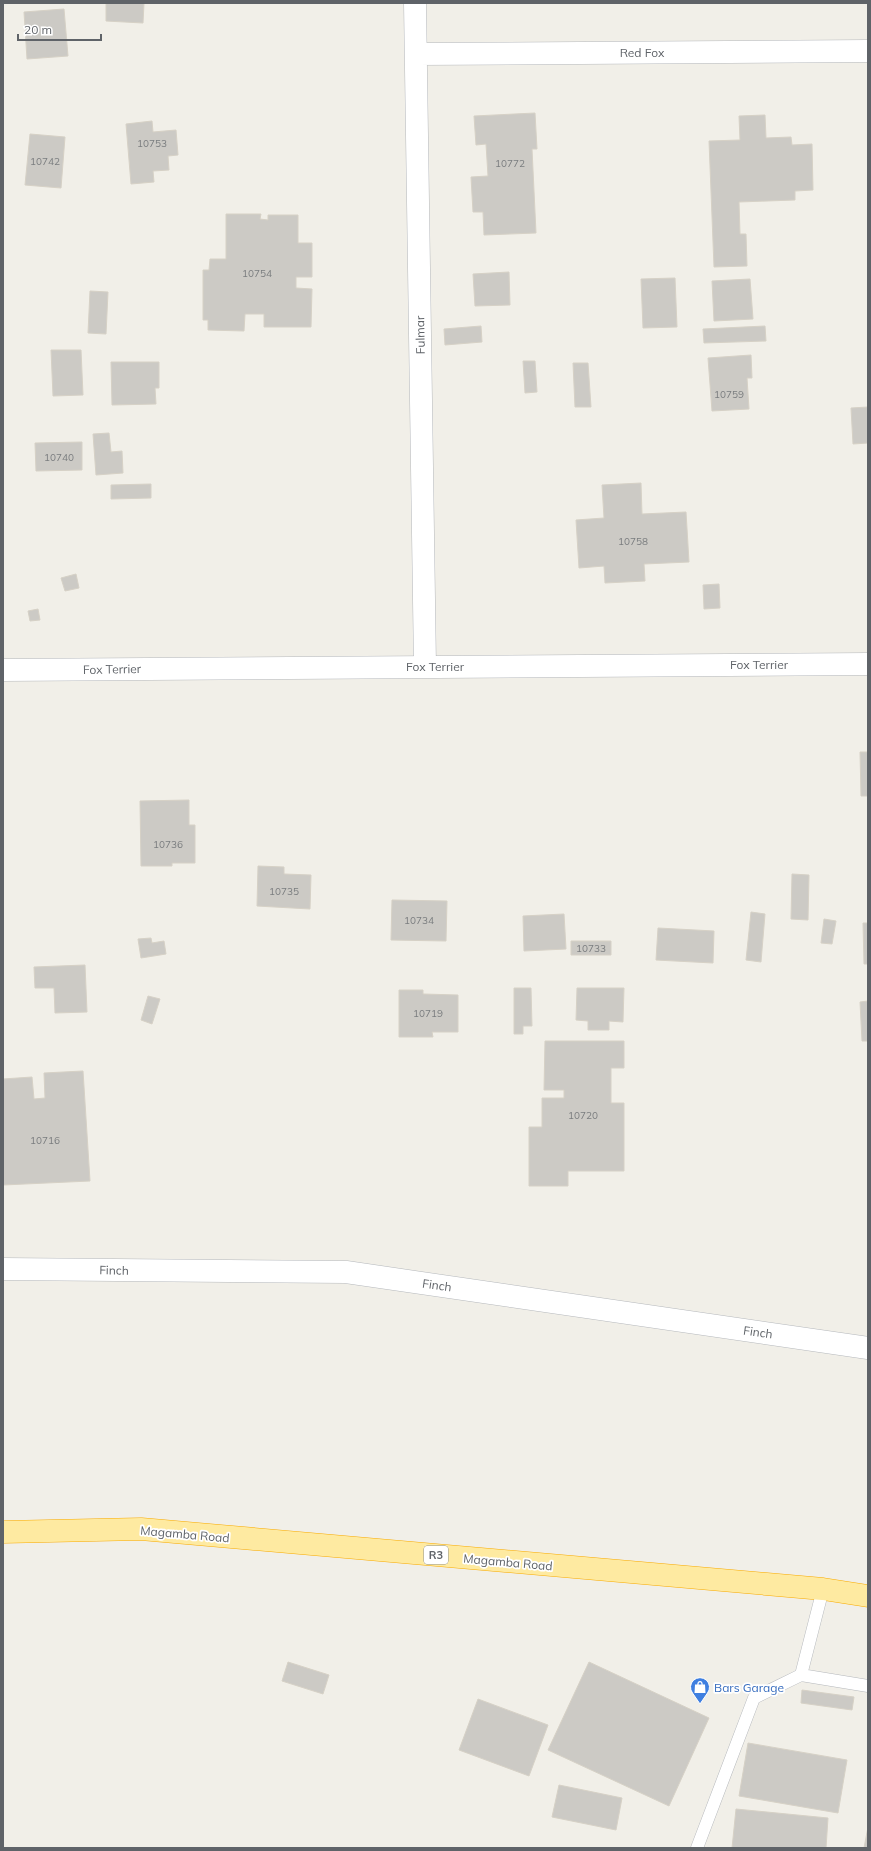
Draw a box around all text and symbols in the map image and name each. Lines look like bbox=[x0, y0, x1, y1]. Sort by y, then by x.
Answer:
scale bar bbox=[18, 16, 101, 42]
text: 20 m bbox=[24, 22, 52, 37]
street label: Red Fox bbox=[620, 45, 665, 60]
house number: 10753 bbox=[137, 137, 167, 150]
house number: 10742 bbox=[30, 155, 60, 168]
house number: 10772 bbox=[495, 157, 525, 170]
house number: 10754 bbox=[242, 267, 272, 280]
street label: Fulmar bbox=[412, 315, 428, 354]
house number: 10759 bbox=[714, 388, 744, 401]
house number: 10740 bbox=[44, 451, 74, 464]
house number: 10758 bbox=[618, 535, 648, 548]
street label: Fox Terrier bbox=[730, 657, 789, 672]
street label: Fox Terrier bbox=[406, 659, 465, 674]
street label: Fox Terrier bbox=[83, 661, 142, 677]
house number: 10736 bbox=[153, 838, 183, 851]
house number: 10735 bbox=[269, 885, 299, 898]
house number: 10734 bbox=[404, 914, 434, 927]
house number: 10733 bbox=[576, 942, 606, 955]
house number: 10719 bbox=[413, 1007, 443, 1020]
house number: 10720 bbox=[568, 1109, 598, 1122]
house number: 10716 bbox=[30, 1134, 60, 1147]
street label: Finch bbox=[99, 1262, 129, 1278]
street label: Finch bbox=[421, 1276, 453, 1294]
street label: Finch bbox=[742, 1323, 774, 1341]
street label: Magamba Road bbox=[140, 1523, 230, 1545]
road number: R3 bbox=[424, 1546, 448, 1564]
street label: Magamba Road bbox=[463, 1551, 553, 1573]
shop icon: Bars Garage bbox=[689, 1676, 711, 1704]
place label: Bars Garage bbox=[714, 1680, 784, 1695]

